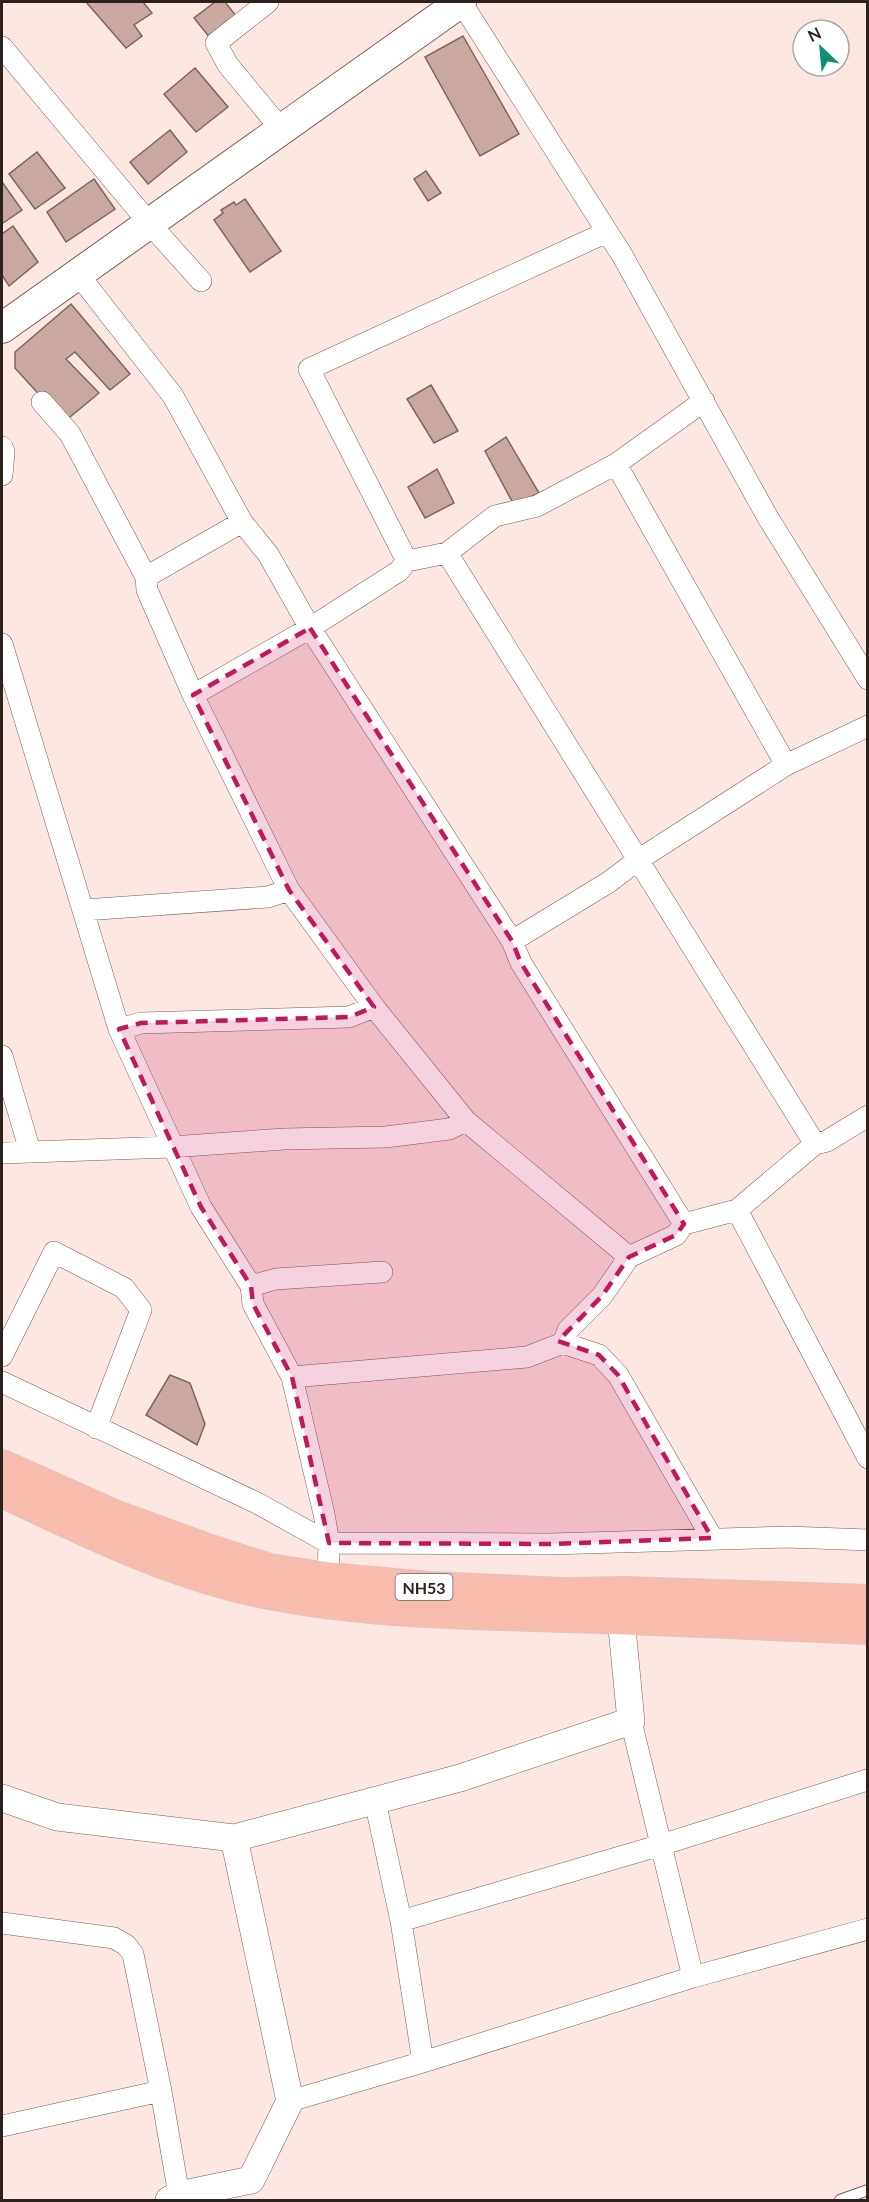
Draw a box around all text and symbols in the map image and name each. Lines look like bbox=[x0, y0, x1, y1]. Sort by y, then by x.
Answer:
north arrow bbox=[791, 18, 851, 78]
text: N bbox=[805, 23, 824, 45]
road number: NH53 bbox=[396, 1574, 452, 1600]

